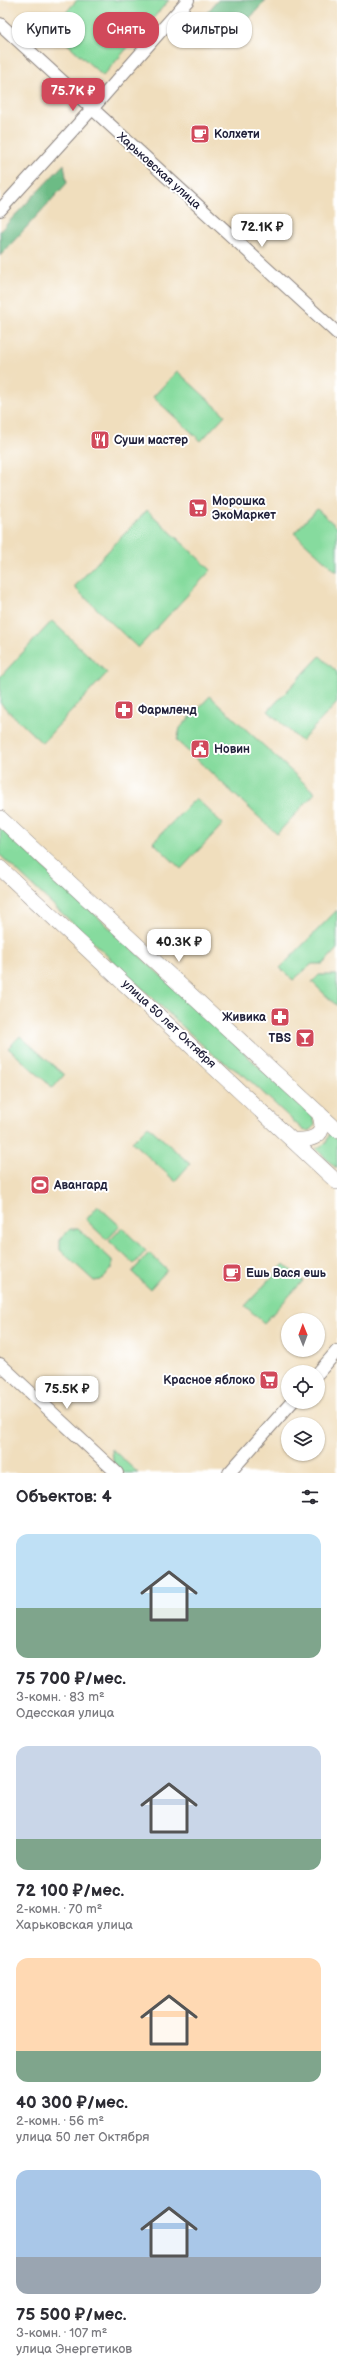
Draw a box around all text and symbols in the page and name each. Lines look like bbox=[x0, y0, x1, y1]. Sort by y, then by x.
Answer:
chip: Купить bbox=[12, 12, 85, 48]
chip: Снять bbox=[93, 12, 159, 48]
chip: Фильтры bbox=[167, 12, 252, 48]
pin: 75.7K ₽ bbox=[36, 78, 110, 112]
text: 75.7K ₽ bbox=[51, 83, 95, 99]
cafe icon: Колхети bbox=[189, 123, 211, 145]
place label: Колхети bbox=[214, 127, 260, 142]
street label: Харьковская улица bbox=[114, 129, 204, 213]
pin: 72.1K ₽ bbox=[225, 214, 299, 248]
text: 72.1K ₽ bbox=[240, 219, 284, 235]
restaurant icon: Суши мастер bbox=[89, 429, 111, 451]
place label: Суши мастер bbox=[114, 433, 188, 448]
place label: Морошка ЭкоМаркет bbox=[212, 494, 276, 523]
supermarket icon: Морошка ЭкоМаркет bbox=[187, 497, 209, 519]
pharmacy icon: Фармленд bbox=[113, 699, 135, 721]
place label: Фармленд bbox=[138, 703, 198, 718]
public building icon: Новин bbox=[189, 738, 211, 760]
place label: Новин bbox=[214, 742, 250, 757]
pin: 40.3K ₽ bbox=[142, 929, 216, 963]
text: 40.3K ₽ bbox=[156, 934, 202, 950]
street label: улица 50 лет Октября bbox=[119, 977, 219, 1072]
pharmacy icon: Живика bbox=[269, 1006, 291, 1028]
place label: Живика bbox=[222, 1010, 267, 1025]
bar icon: TBS bbox=[294, 1027, 316, 1049]
place label: TBS bbox=[268, 1031, 291, 1046]
sports icon: Авангард bbox=[29, 1174, 51, 1196]
place label: Авангард bbox=[53, 1178, 108, 1193]
cafe icon: Ешь Вася ешь bbox=[221, 1262, 243, 1284]
place label: Ешь Вася ешь bbox=[246, 1266, 327, 1281]
north arrow bbox=[281, 1313, 325, 1357]
map controls bbox=[281, 1313, 325, 1461]
button: locate bbox=[281, 1365, 325, 1409]
supermarket icon: Красное яблоко bbox=[258, 1369, 280, 1391]
place label: Красное яблоко bbox=[163, 1373, 255, 1388]
pin: 75.5K ₽ bbox=[30, 1376, 104, 1410]
text: 75.5K ₽ bbox=[45, 1381, 89, 1397]
button: layers bbox=[281, 1417, 325, 1461]
icon: filters bbox=[299, 1486, 321, 1508]
text: Объектов: 4 bbox=[16, 1487, 112, 1507]
icon: home bbox=[133, 1560, 205, 1632]
text: 75 700 ₽/мес. bbox=[16, 1669, 126, 1689]
text: 3-комн. · 83 m² bbox=[16, 1689, 105, 1705]
text: Одесская улица bbox=[16, 1705, 114, 1721]
icon: home bbox=[133, 1772, 205, 1844]
text: 72 100 ₽/мес. bbox=[16, 1881, 124, 1901]
text: 2-комн. · 70 m² bbox=[16, 1901, 102, 1917]
text: Харьковская улица bbox=[16, 1917, 133, 1933]
icon: home bbox=[133, 1984, 205, 2056]
text: 40 300 ₽/мес. bbox=[16, 2093, 128, 2113]
text: 2-комн. · 56 m² bbox=[16, 2113, 104, 2129]
text: улица 50 лет Октября bbox=[16, 2129, 149, 2145]
icon: home bbox=[133, 2196, 205, 2268]
text: 75 500 ₽/мес. bbox=[16, 2305, 127, 2325]
text: 3-комн. · 107 m² bbox=[16, 2325, 107, 2341]
text: улица Энергетиков bbox=[16, 2341, 132, 2357]

